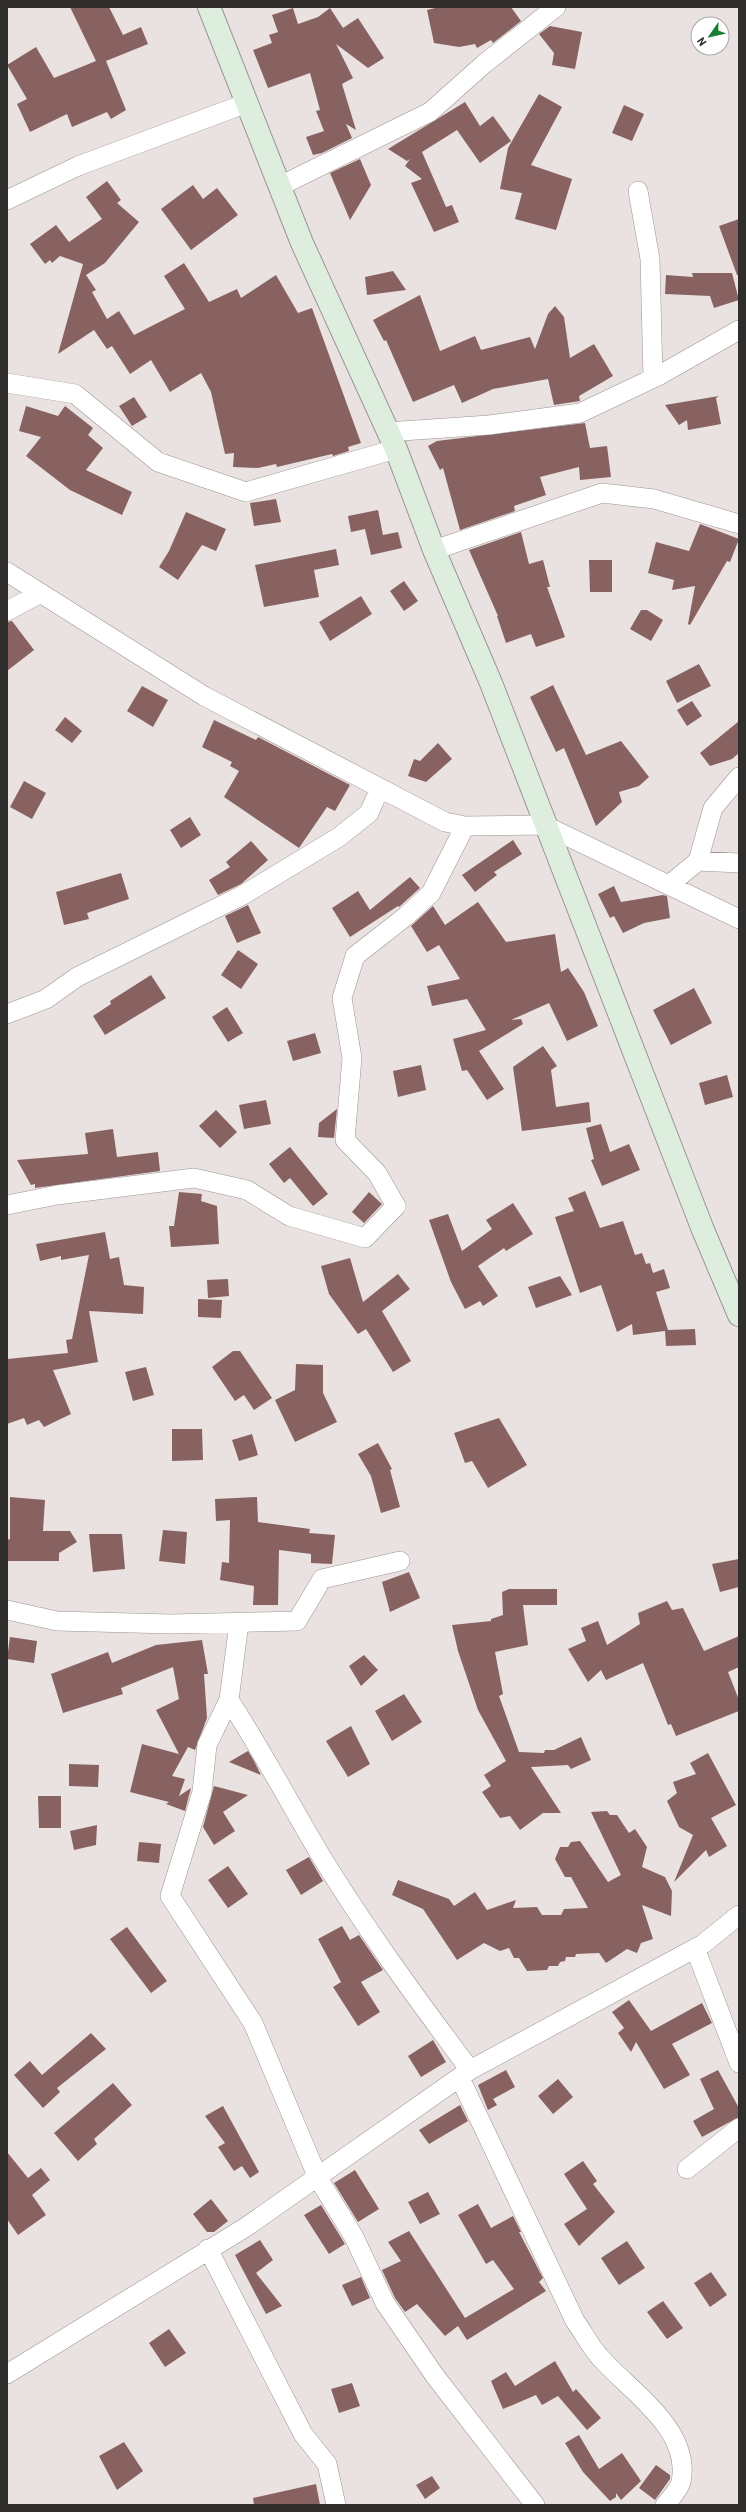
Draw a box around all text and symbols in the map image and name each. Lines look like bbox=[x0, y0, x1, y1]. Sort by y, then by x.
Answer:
north arrow bbox=[690, 16, 730, 56]
text: N bbox=[694, 35, 709, 49]

